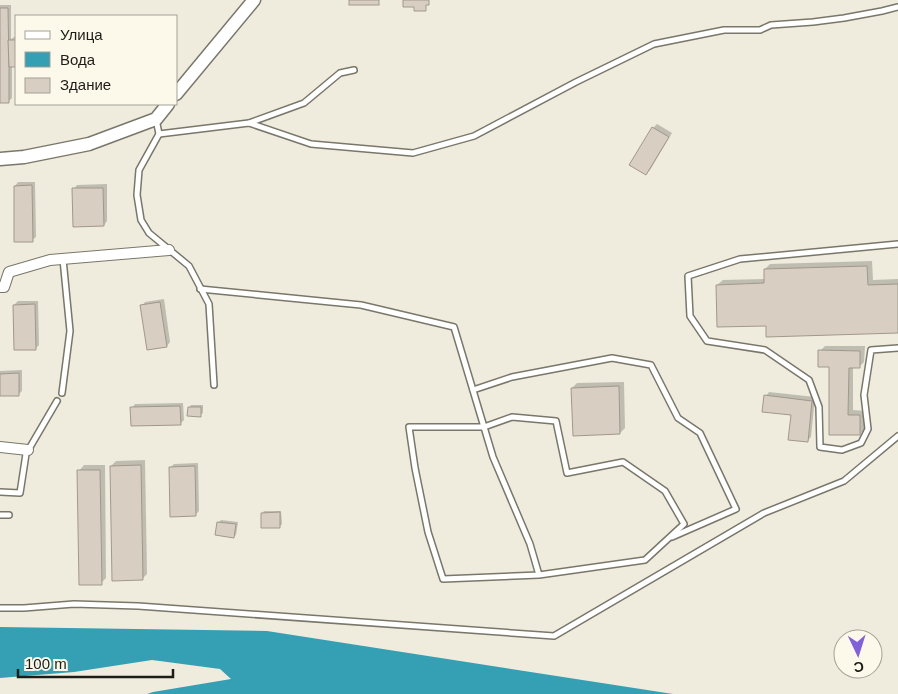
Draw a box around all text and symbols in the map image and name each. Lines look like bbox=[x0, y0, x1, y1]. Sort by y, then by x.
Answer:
legend bbox=[15, 15, 178, 105]
text: Улица bbox=[60, 26, 103, 43]
text: Вода bbox=[60, 51, 96, 68]
text: Здание bbox=[60, 76, 111, 93]
north arrow bbox=[833, 629, 883, 679]
scale bar bbox=[18, 646, 172, 678]
text: 100 m bbox=[25, 655, 67, 672]
text: С bbox=[853, 659, 865, 675]

